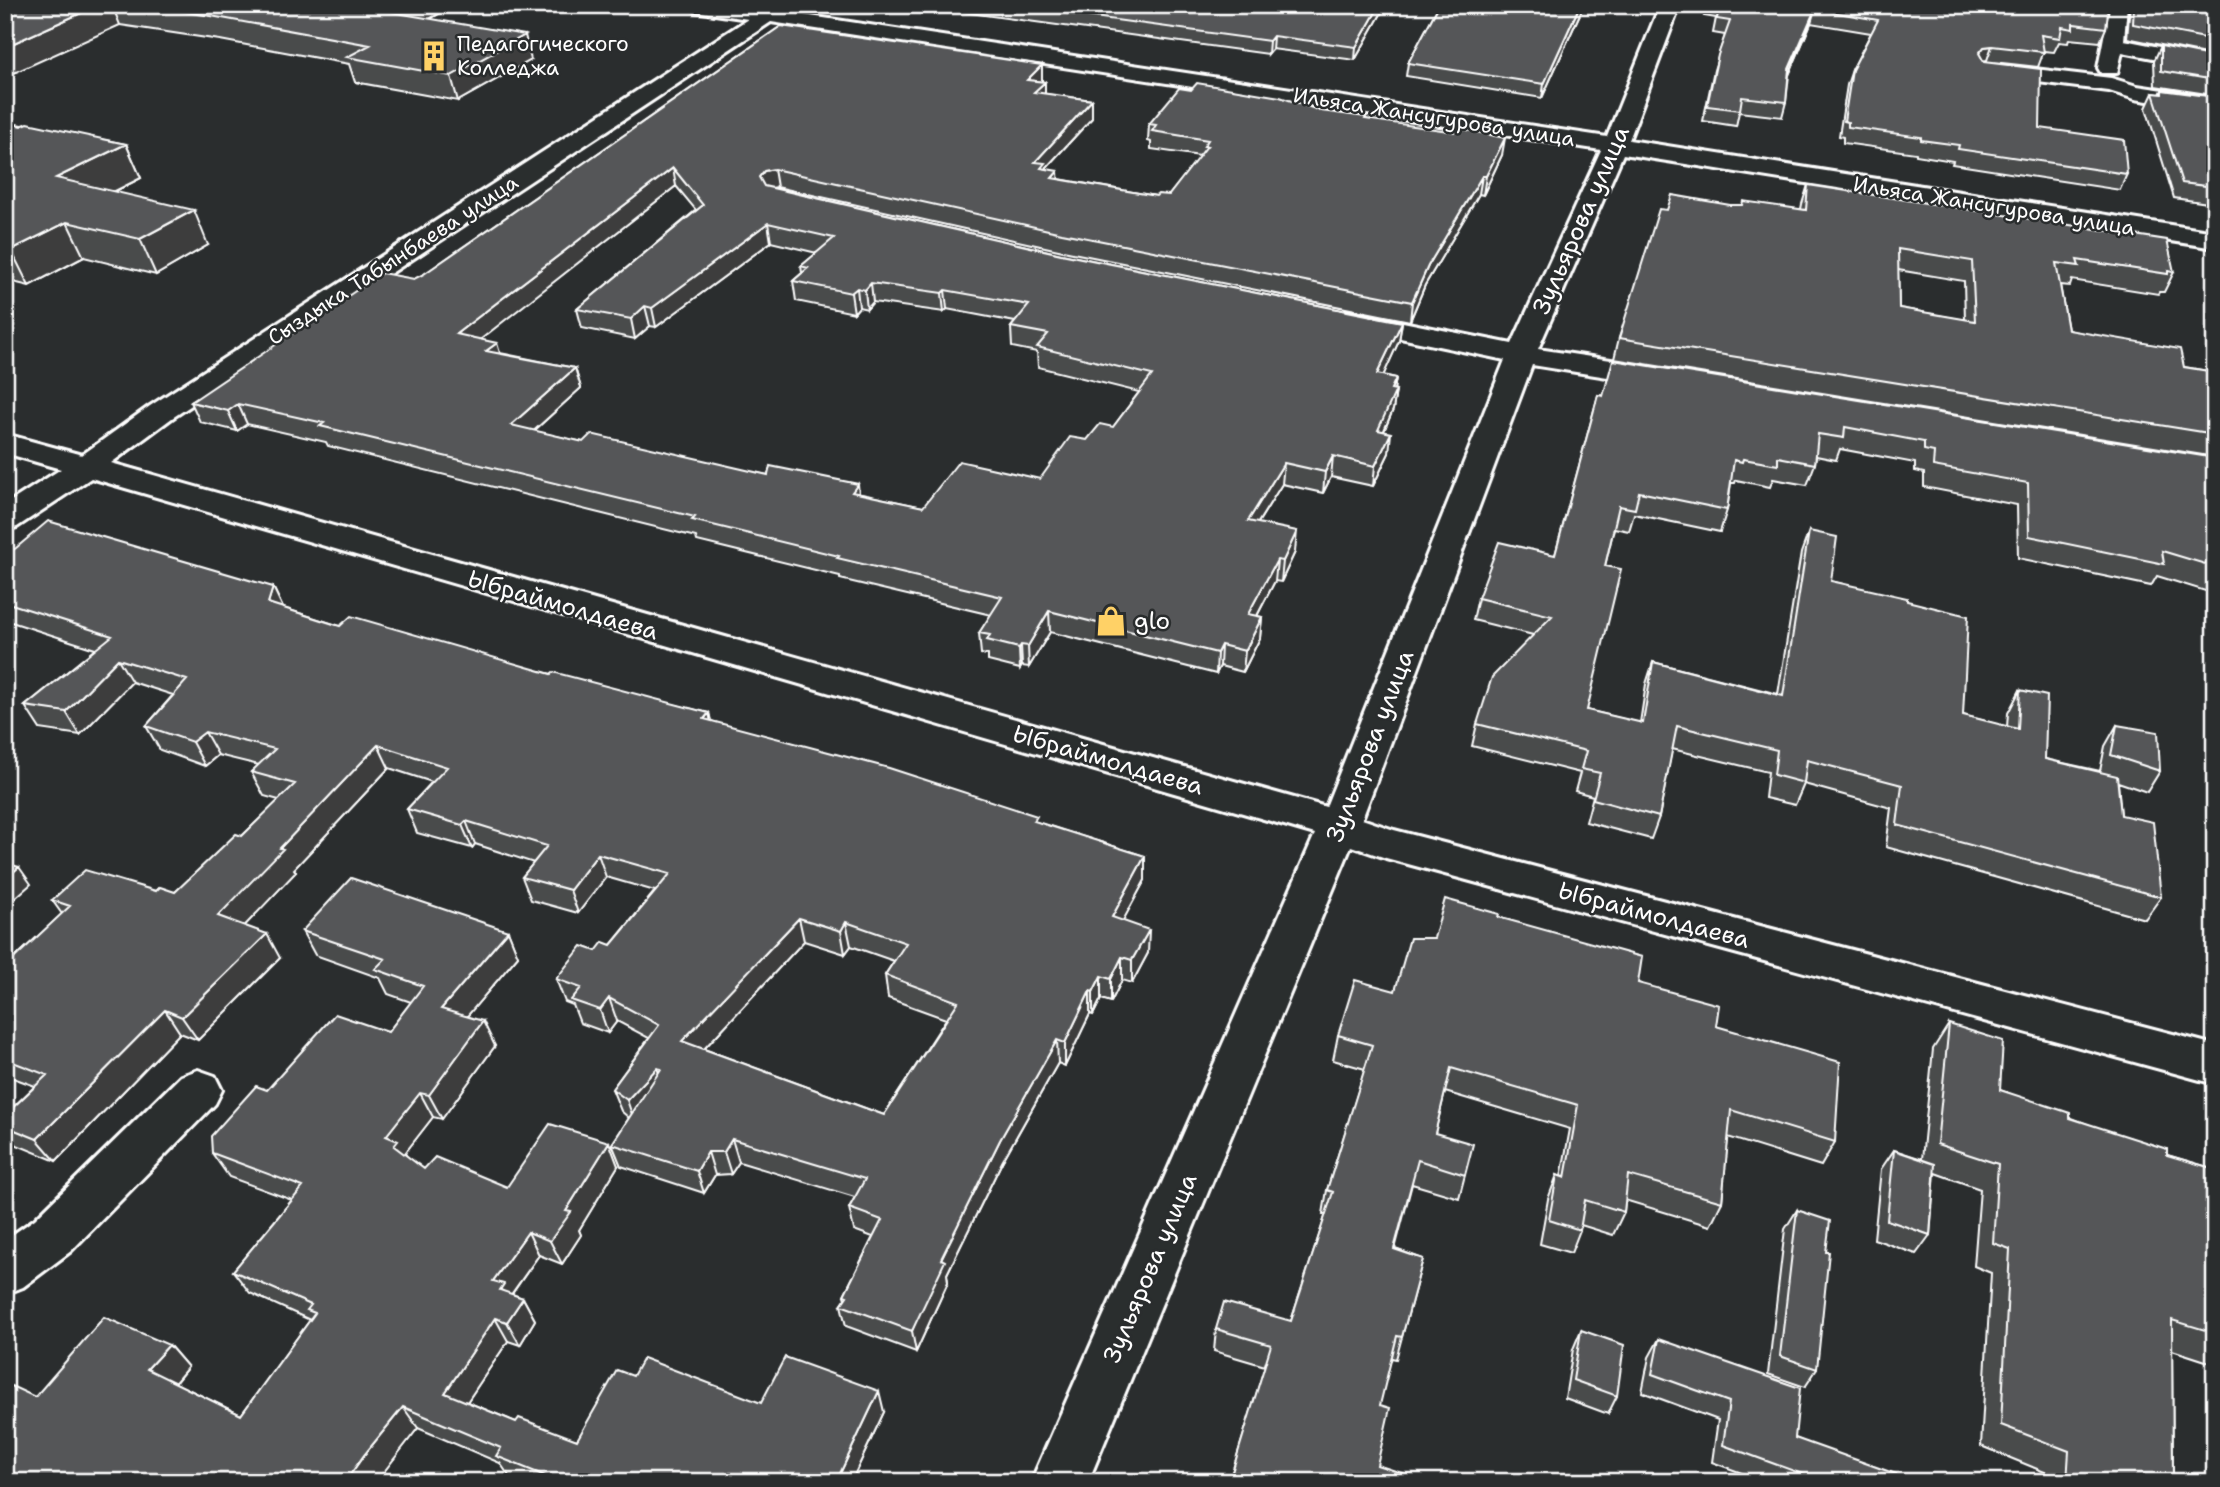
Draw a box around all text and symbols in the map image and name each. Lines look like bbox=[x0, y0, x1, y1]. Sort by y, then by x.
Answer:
place label: Педагогического Колледжа bbox=[457, 30, 629, 82]
building icon: Педагогического Колледжа bbox=[417, 39, 451, 73]
street label: Ильяса Жансугурова улица bbox=[1291, 81, 1577, 153]
street label: Зульярова улица bbox=[1525, 121, 1637, 319]
street label: Сыздыка Табынбаева улица bbox=[262, 168, 524, 352]
street label: Ильяса Жансугурова улица bbox=[1851, 170, 2137, 242]
street label: Ыбраймолдаева bbox=[464, 562, 662, 648]
shop icon: glo bbox=[1094, 604, 1128, 638]
place label: glo bbox=[1134, 605, 1170, 637]
street label: Зульярова улица bbox=[1319, 645, 1421, 846]
street label: Ыбраймолдаева bbox=[1009, 717, 1207, 803]
street label: Ыбраймолдаева bbox=[1555, 874, 1753, 956]
street label: Зульярова улица bbox=[1096, 1168, 1204, 1368]

